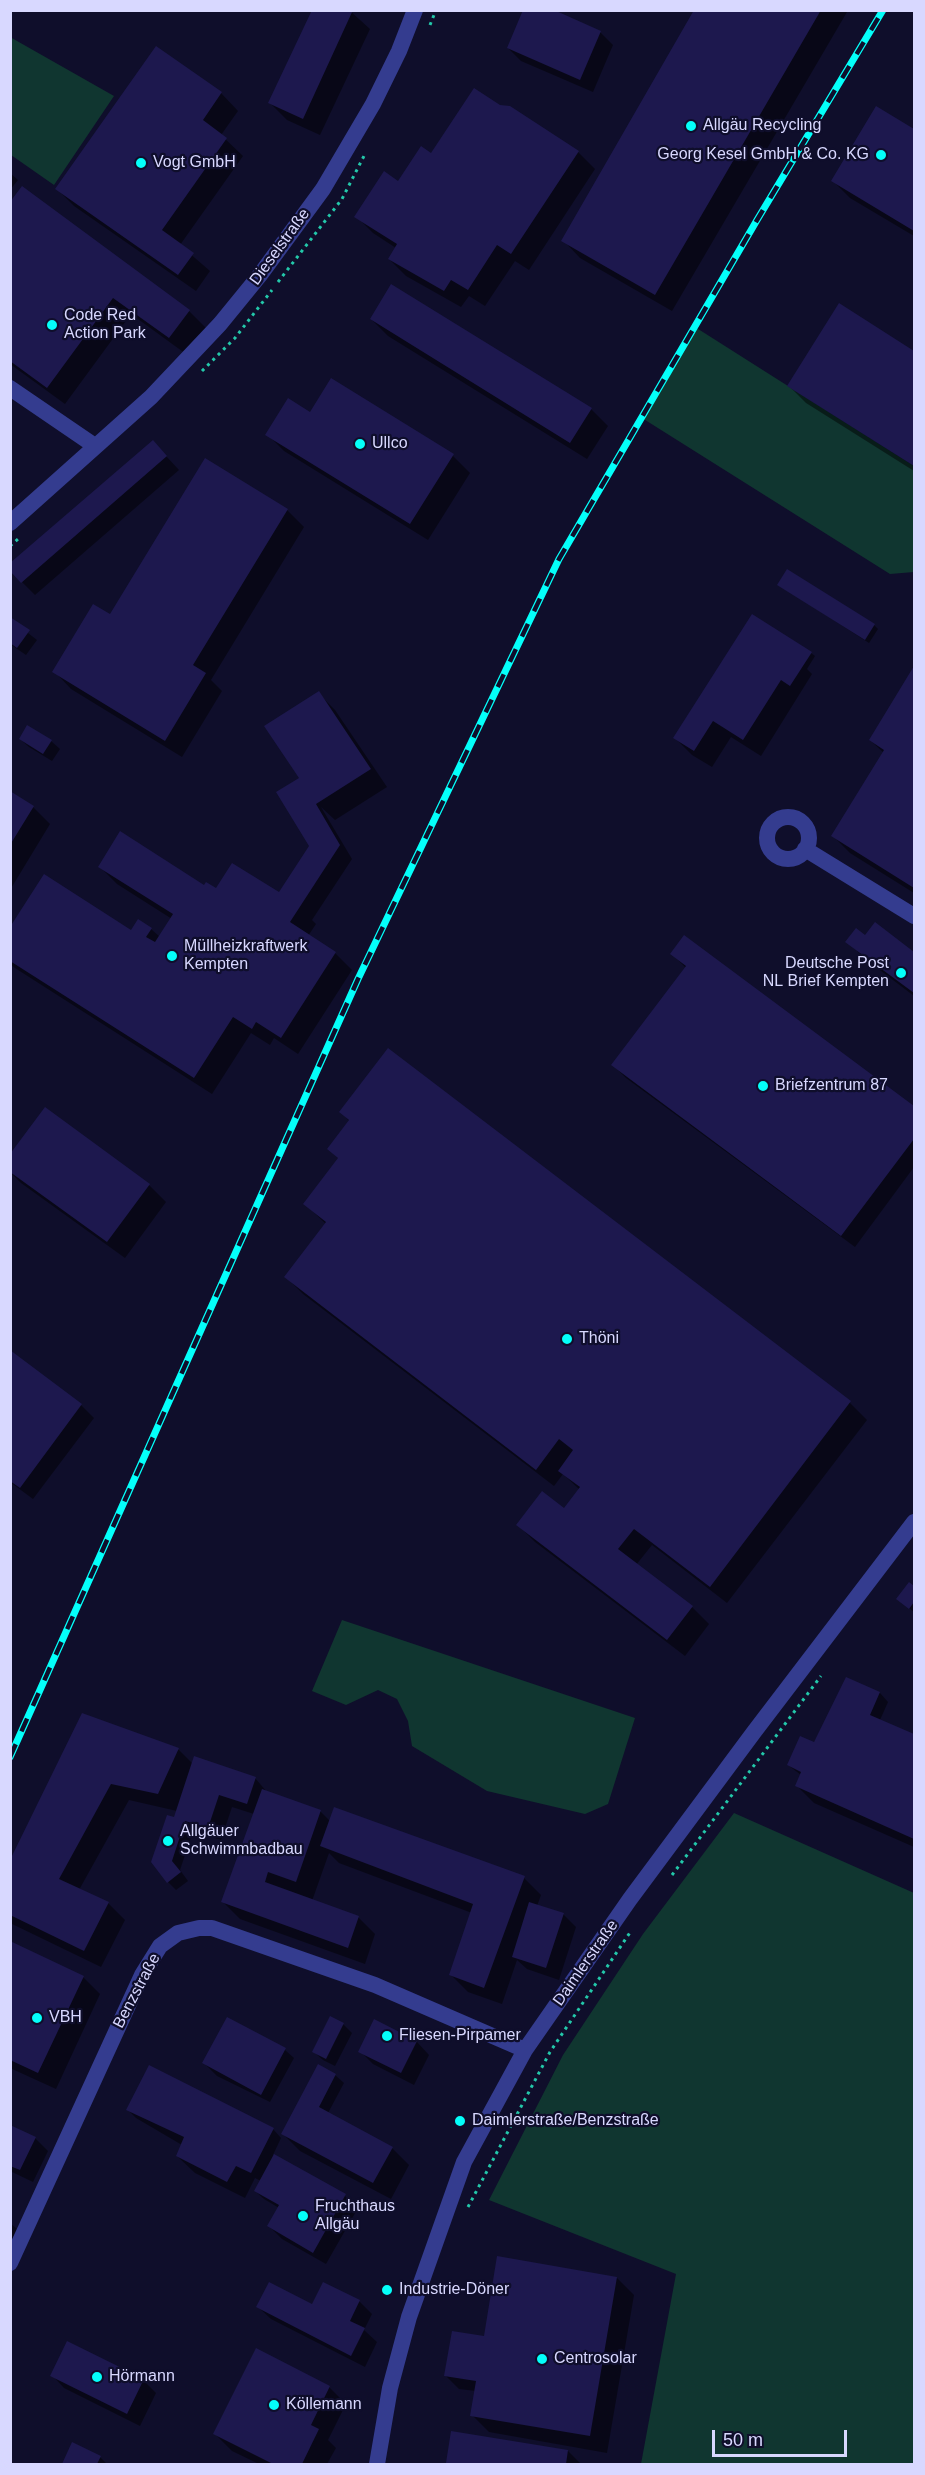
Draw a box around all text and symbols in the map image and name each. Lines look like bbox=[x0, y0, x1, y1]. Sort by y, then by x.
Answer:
place label: Allgäu Recycling bbox=[703, 116, 821, 136]
marker: Allgäu Recycling bbox=[684, 119, 698, 133]
place label: Georg Kesel GmbH & Co. KG bbox=[657, 145, 869, 165]
marker: Georg Kesel GmbH & Co. KG bbox=[874, 148, 888, 162]
place label: Vogt GmbH bbox=[153, 153, 236, 173]
marker: Vogt GmbH bbox=[134, 156, 148, 170]
street label: Dieselstraße bbox=[246, 205, 314, 289]
place label: Code Red Action Park bbox=[64, 306, 146, 344]
marker: Code Red Action Park bbox=[45, 318, 59, 332]
place label: Ullco bbox=[372, 434, 408, 454]
marker: Ullco bbox=[353, 437, 367, 451]
place label: Müllheizkraftwerk Kempten bbox=[184, 937, 308, 975]
marker: Müllheizkraftwerk Kempten bbox=[165, 949, 179, 963]
place label: Deutsche Post NL Brief Kempten bbox=[763, 954, 889, 992]
marker: Deutsche Post NL Brief Kempten bbox=[894, 966, 908, 980]
place label: Briefzentrum 87 bbox=[775, 1076, 888, 1096]
marker: Briefzentrum 87 bbox=[756, 1079, 770, 1093]
place label: Thöni bbox=[579, 1329, 619, 1349]
marker: Thöni bbox=[560, 1332, 574, 1346]
place label: Allgäuer Schwimmbadbau bbox=[180, 1822, 303, 1860]
marker: Allgäuer Schwimmbadbau bbox=[161, 1834, 175, 1848]
street label: Daimlerstraße bbox=[549, 1916, 623, 2010]
street label: Benzstraße bbox=[109, 1950, 165, 2032]
place label: VBH bbox=[49, 2008, 82, 2028]
marker: VBH bbox=[30, 2011, 44, 2025]
place label: Fliesen-Pirpamer bbox=[399, 2026, 521, 2046]
marker: Fliesen-Pirpamer bbox=[380, 2029, 394, 2043]
place label: Daimlerstraße/Benzstraße bbox=[472, 2111, 659, 2131]
marker: Daimlerstraße/Benzstraße bbox=[453, 2114, 467, 2128]
place label: Fruchthaus Allgäu bbox=[315, 2197, 395, 2235]
marker: Fruchthaus Allgäu bbox=[296, 2209, 310, 2223]
place label: Industrie-Döner bbox=[399, 2280, 509, 2300]
marker: Industrie-Döner bbox=[380, 2283, 394, 2297]
place label: Centrosolar bbox=[554, 2349, 637, 2369]
marker: Centrosolar bbox=[535, 2352, 549, 2366]
place label: Hörmann bbox=[109, 2367, 175, 2387]
marker: Hörmann bbox=[90, 2370, 104, 2384]
place label: Köllemann bbox=[286, 2395, 362, 2415]
marker: Köllemann bbox=[267, 2398, 281, 2412]
scale bar bbox=[715, 2418, 850, 2456]
text: 50 m bbox=[723, 2430, 763, 2450]

